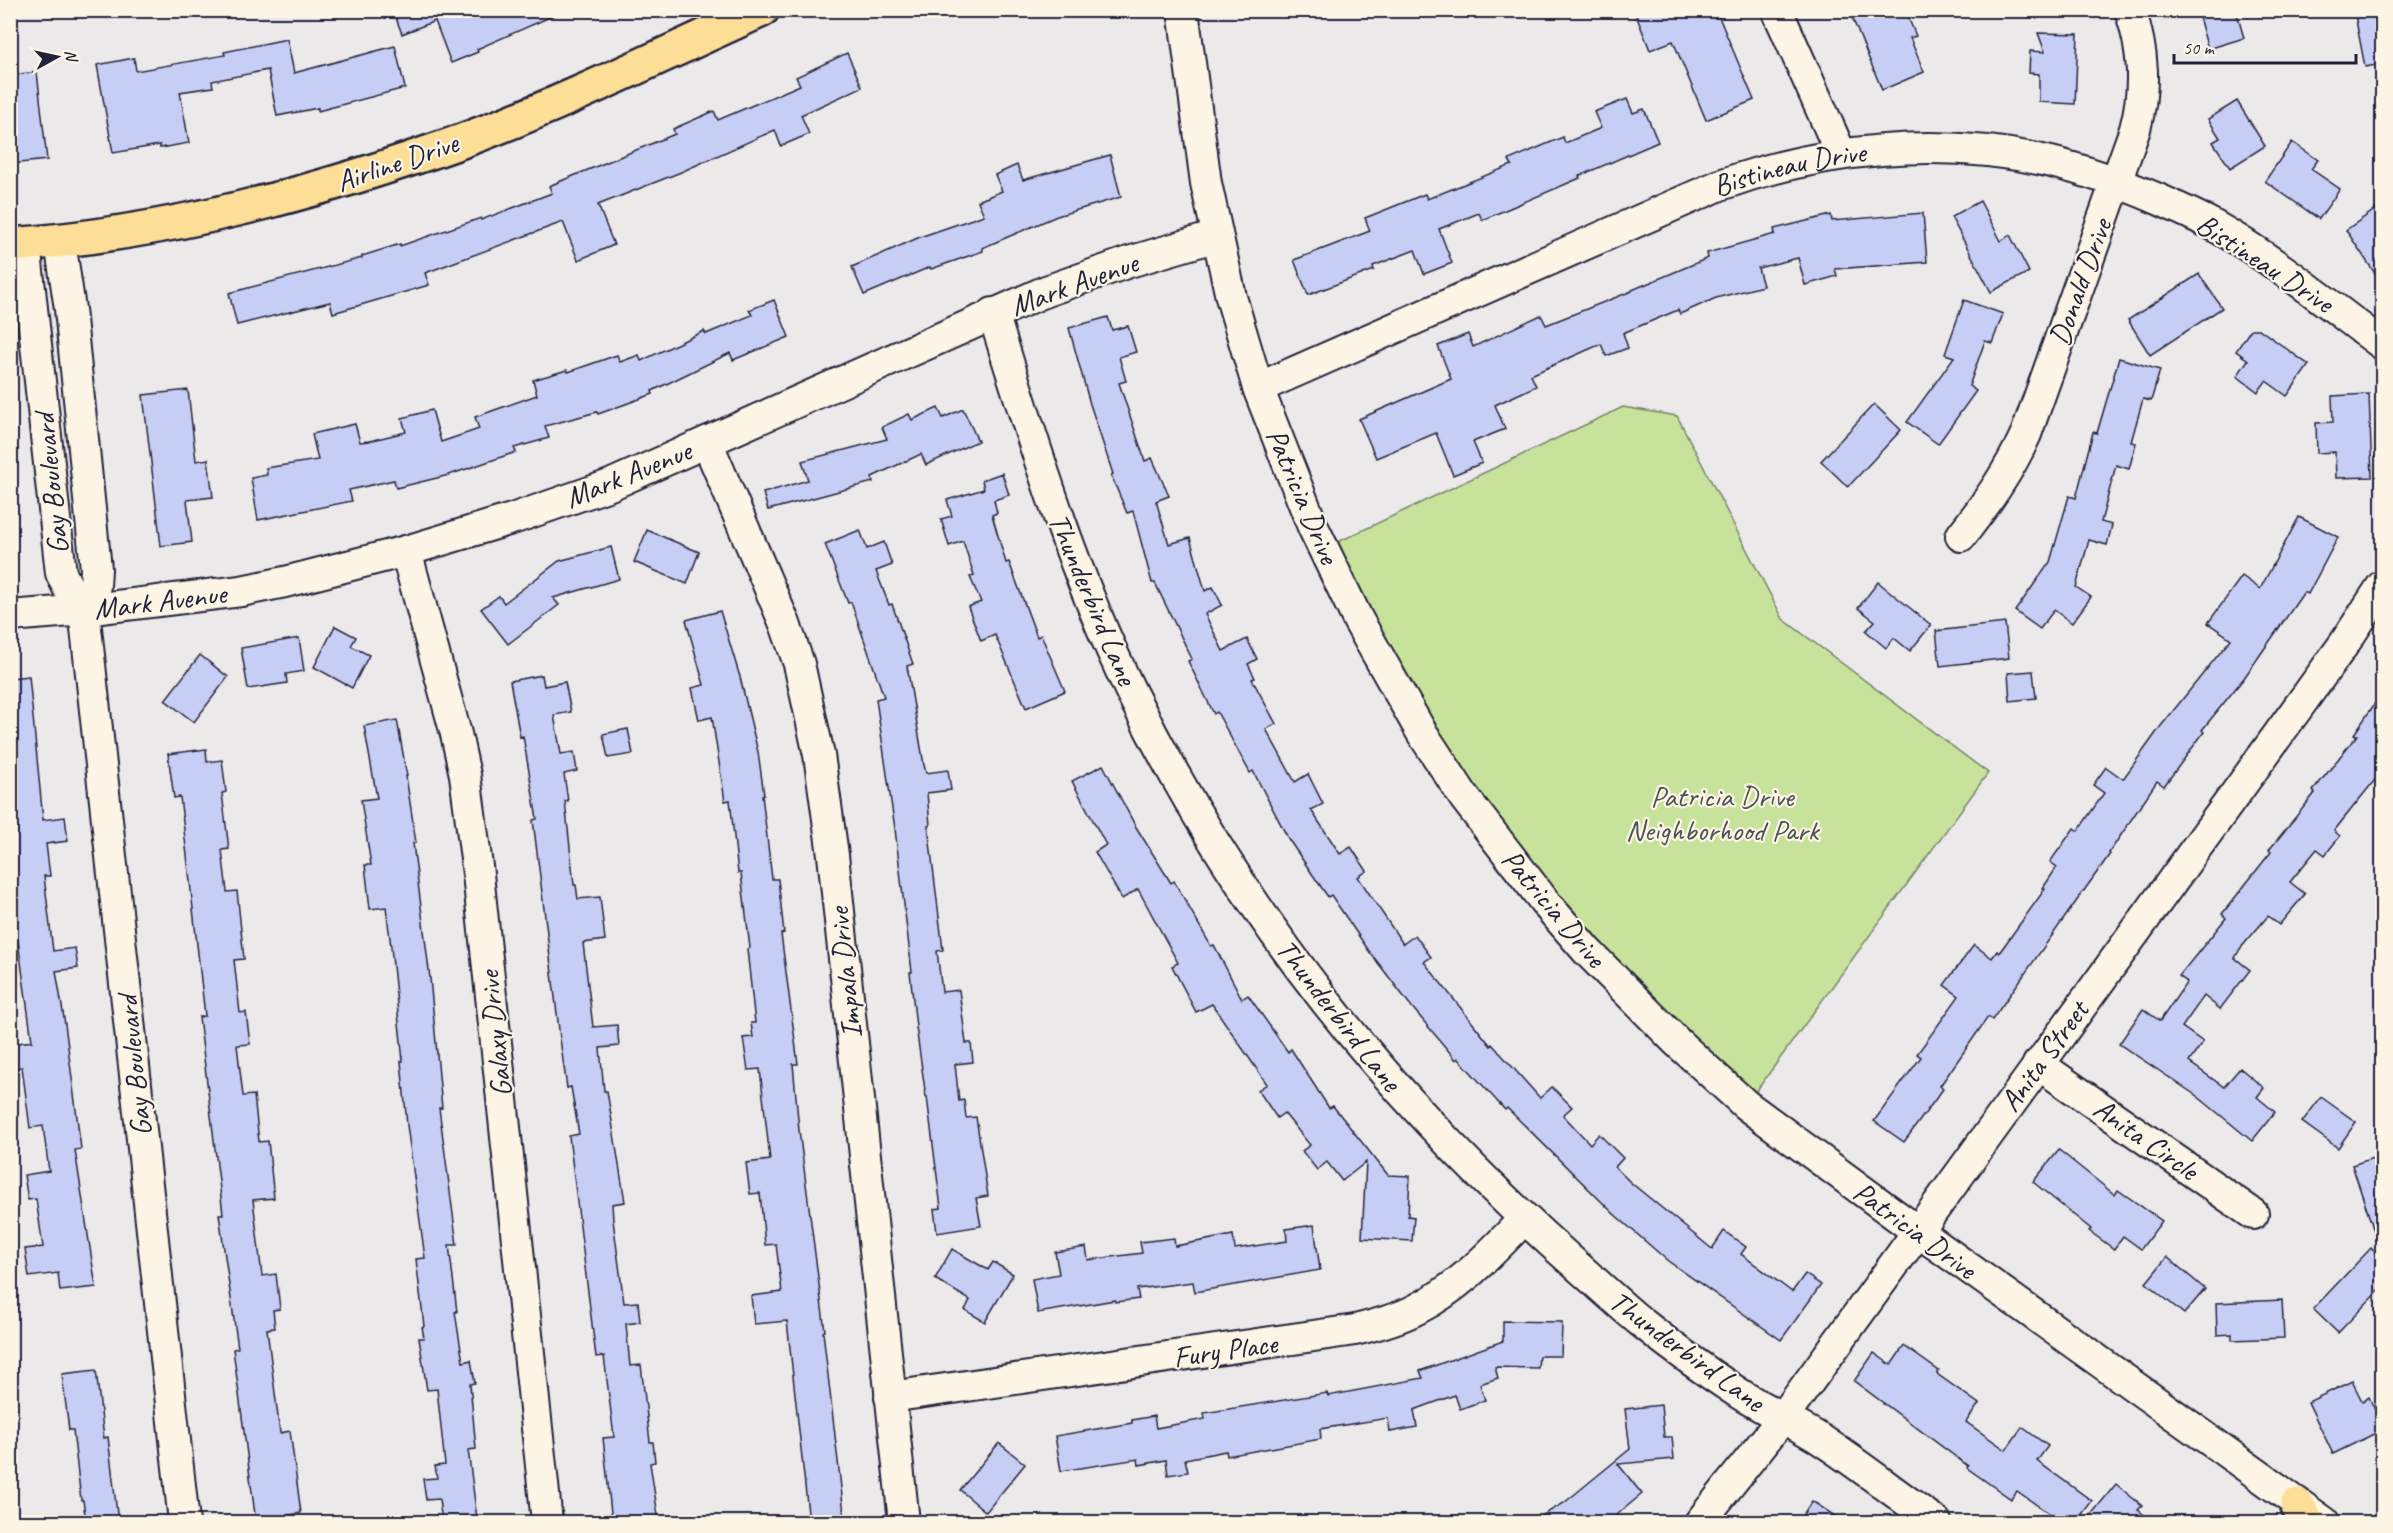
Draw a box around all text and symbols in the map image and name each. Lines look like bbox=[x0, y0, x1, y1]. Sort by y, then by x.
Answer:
north arrow bbox=[27, 27, 87, 87]
scale bar bbox=[2174, 27, 2356, 65]
text: 50 m bbox=[2183, 37, 2216, 59]
text: N bbox=[60, 49, 82, 64]
street label: Airline Drive bbox=[331, 123, 465, 201]
street label: Bistineau Drive bbox=[1707, 132, 1870, 205]
street label: Bistineau Drive bbox=[2189, 205, 2343, 323]
street label: Donald Drive bbox=[2040, 212, 2121, 350]
street label: Mark Avenue bbox=[1005, 243, 1145, 325]
street label: Gay Boulevard bbox=[24, 408, 77, 556]
street label: Patricia Drive bbox=[1258, 423, 1349, 571]
street label: Mark Avenue bbox=[559, 431, 699, 516]
street label: Thunderbird Lane bbox=[1040, 507, 1147, 693]
street label: Mark Avenue bbox=[92, 574, 230, 628]
park label: Patricia Drive Neighborhood Park bbox=[1626, 777, 1821, 849]
street label: Patricia Drive bbox=[1493, 841, 1616, 977]
street label: Impala Drive bbox=[819, 903, 871, 1040]
street label: Thunderbird Lane bbox=[1268, 931, 1412, 1101]
street label: Galaxy Drive bbox=[469, 967, 520, 1099]
street label: Gay Boulevard bbox=[107, 990, 160, 1138]
street label: Anita Street bbox=[1991, 991, 2099, 1119]
street label: Anita Circle bbox=[2086, 1089, 2208, 1190]
street label: Patricia Drive bbox=[1846, 1173, 1986, 1289]
street label: Thunderbird Lane bbox=[1602, 1282, 1774, 1421]
street label: Fury Place bbox=[1171, 1324, 1282, 1376]

